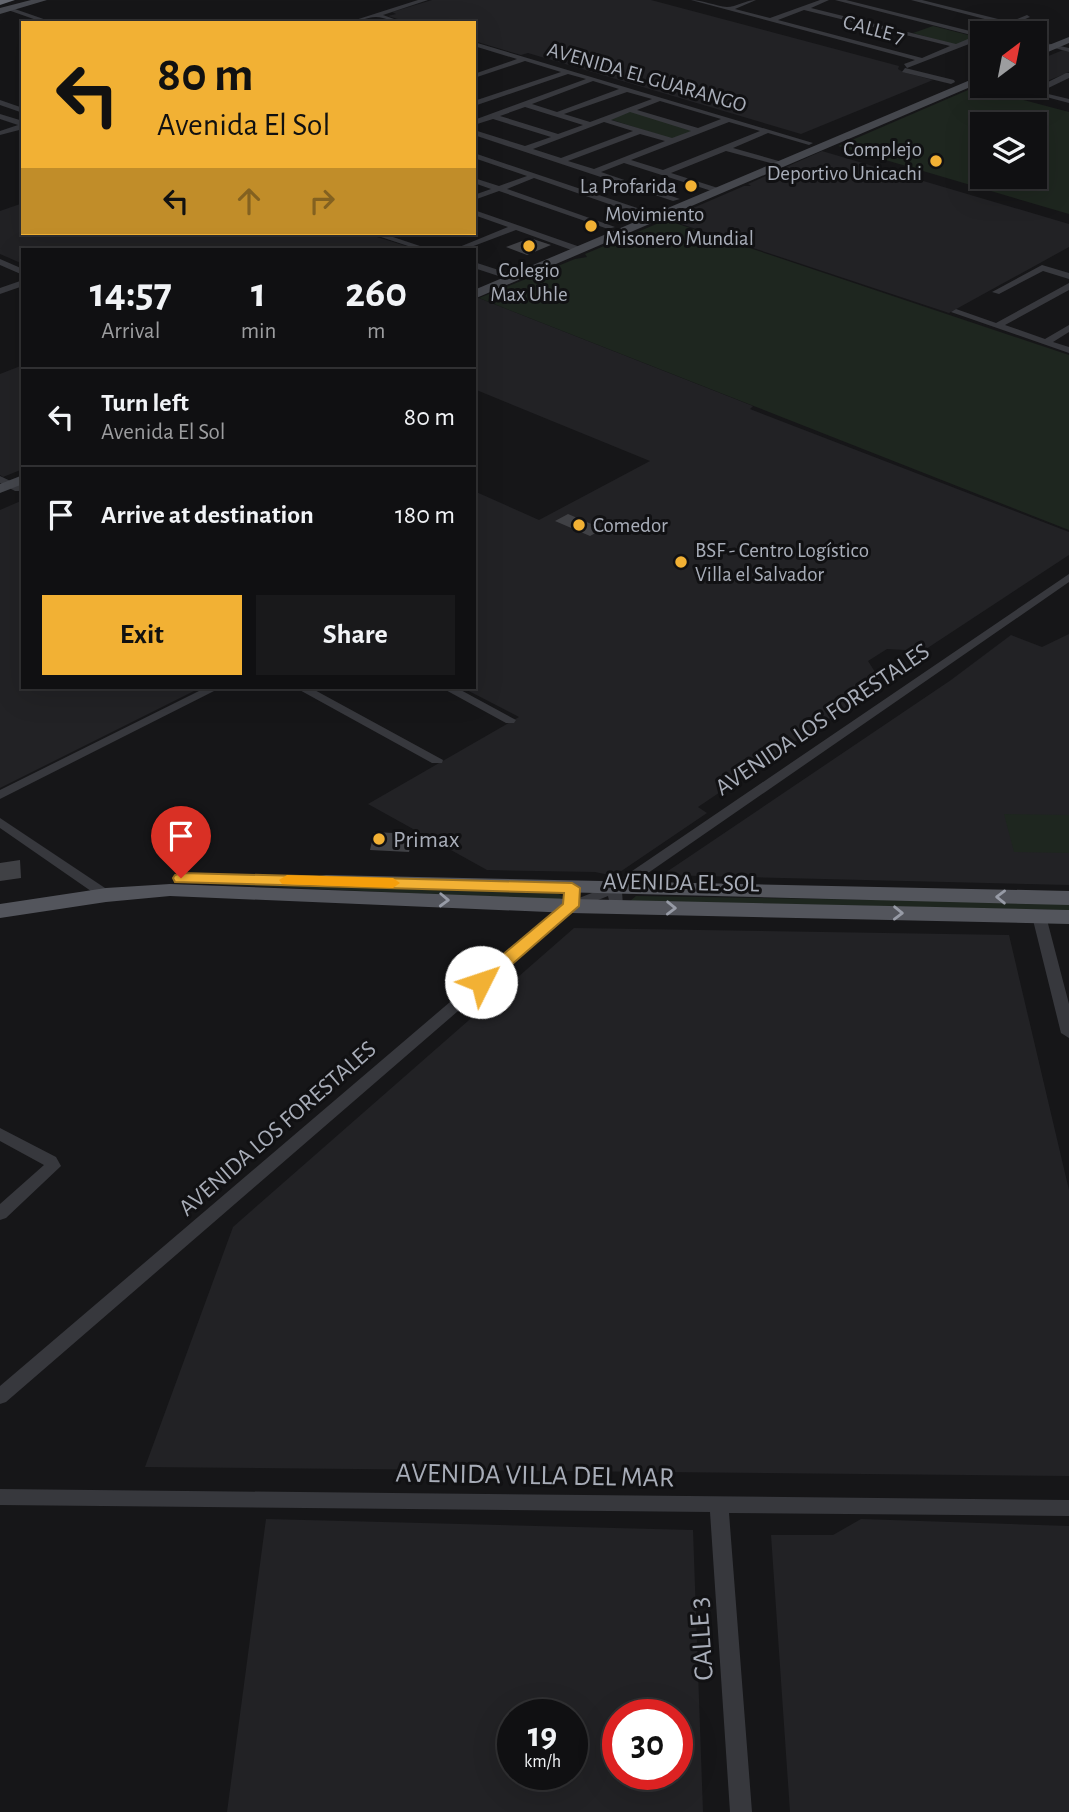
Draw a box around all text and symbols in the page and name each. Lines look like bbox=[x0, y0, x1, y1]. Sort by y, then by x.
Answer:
street label: CALLE 7 bbox=[841, 11, 907, 48]
north arrow bbox=[970, 21, 1046, 98]
map controls bbox=[970, 21, 1047, 189]
street label: AVENIDA EL GUARANGO bbox=[545, 39, 749, 116]
icon: left bbox=[42, 49, 133, 140]
text: 80 m bbox=[157, 51, 254, 100]
text: Avenida El Sol bbox=[157, 109, 330, 141]
button: layers bbox=[970, 112, 1047, 189]
place label: Complejo Deportivo Unicachi bbox=[767, 139, 922, 184]
marker: Complejo Deportivo Unicachi bbox=[928, 153, 944, 169]
place label: La Profarida bbox=[580, 176, 677, 197]
marker: La Profarida bbox=[683, 178, 699, 194]
icon: left bbox=[157, 182, 195, 220]
icon: ahead bbox=[230, 182, 268, 220]
icon: right bbox=[303, 182, 341, 220]
place label: Movimiento Misonero Mundial bbox=[605, 204, 754, 249]
marker: Movimiento Misonero Mundial bbox=[583, 218, 599, 234]
marker: Colegio Max Uhle bbox=[521, 238, 537, 254]
place label: Colegio Max Uhle bbox=[490, 260, 568, 305]
text: 14:57 bbox=[90, 272, 172, 314]
text: 1 bbox=[251, 272, 266, 314]
text: 260 bbox=[345, 272, 407, 314]
text: Arrival bbox=[101, 320, 160, 343]
text: min bbox=[241, 320, 277, 343]
text: m bbox=[367, 320, 385, 343]
text: Turn left bbox=[101, 390, 189, 416]
icon: left bbox=[42, 398, 80, 436]
text: 80 m bbox=[404, 404, 455, 430]
text: Avenida El Sol bbox=[101, 421, 226, 444]
icon: arrive bbox=[42, 496, 80, 534]
text: Arrive at destination bbox=[101, 502, 314, 528]
text: 180 m bbox=[395, 502, 455, 528]
place label: Comedor bbox=[593, 515, 668, 536]
marker: Comedor bbox=[571, 517, 587, 533]
place label: BSF - Centro Logístico Villa el Salvador bbox=[695, 540, 869, 585]
marker: BSF - Centro Logístico Villa el Salvador bbox=[673, 554, 689, 570]
button: Exit bbox=[42, 595, 242, 675]
button: Share bbox=[256, 595, 455, 675]
street label: AVENIDA LOS FORESTALES bbox=[711, 639, 934, 800]
pin bbox=[151, 806, 211, 878]
icon: arrive bbox=[162, 817, 200, 855]
place label: Primax bbox=[393, 828, 460, 852]
marker: Primax bbox=[371, 831, 387, 847]
street label: AVENIDA EL SOL bbox=[603, 870, 759, 896]
one-way arrow bbox=[995, 889, 1006, 905]
one-way arrow bbox=[438, 893, 449, 908]
one-way arrow bbox=[666, 900, 677, 915]
one-way arrow bbox=[894, 905, 904, 921]
position arrow bbox=[444, 945, 518, 1019]
street label: AVENIDA LOS FORESTALES bbox=[174, 1037, 381, 1221]
street label: AVENIDA VILLA DEL MAR bbox=[395, 1460, 675, 1492]
street label: CALLE 3 bbox=[685, 1596, 719, 1682]
speed limit sign: 30 bbox=[602, 1699, 693, 1790]
text: 19 bbox=[528, 1718, 557, 1753]
text: km/h bbox=[524, 1753, 561, 1771]

